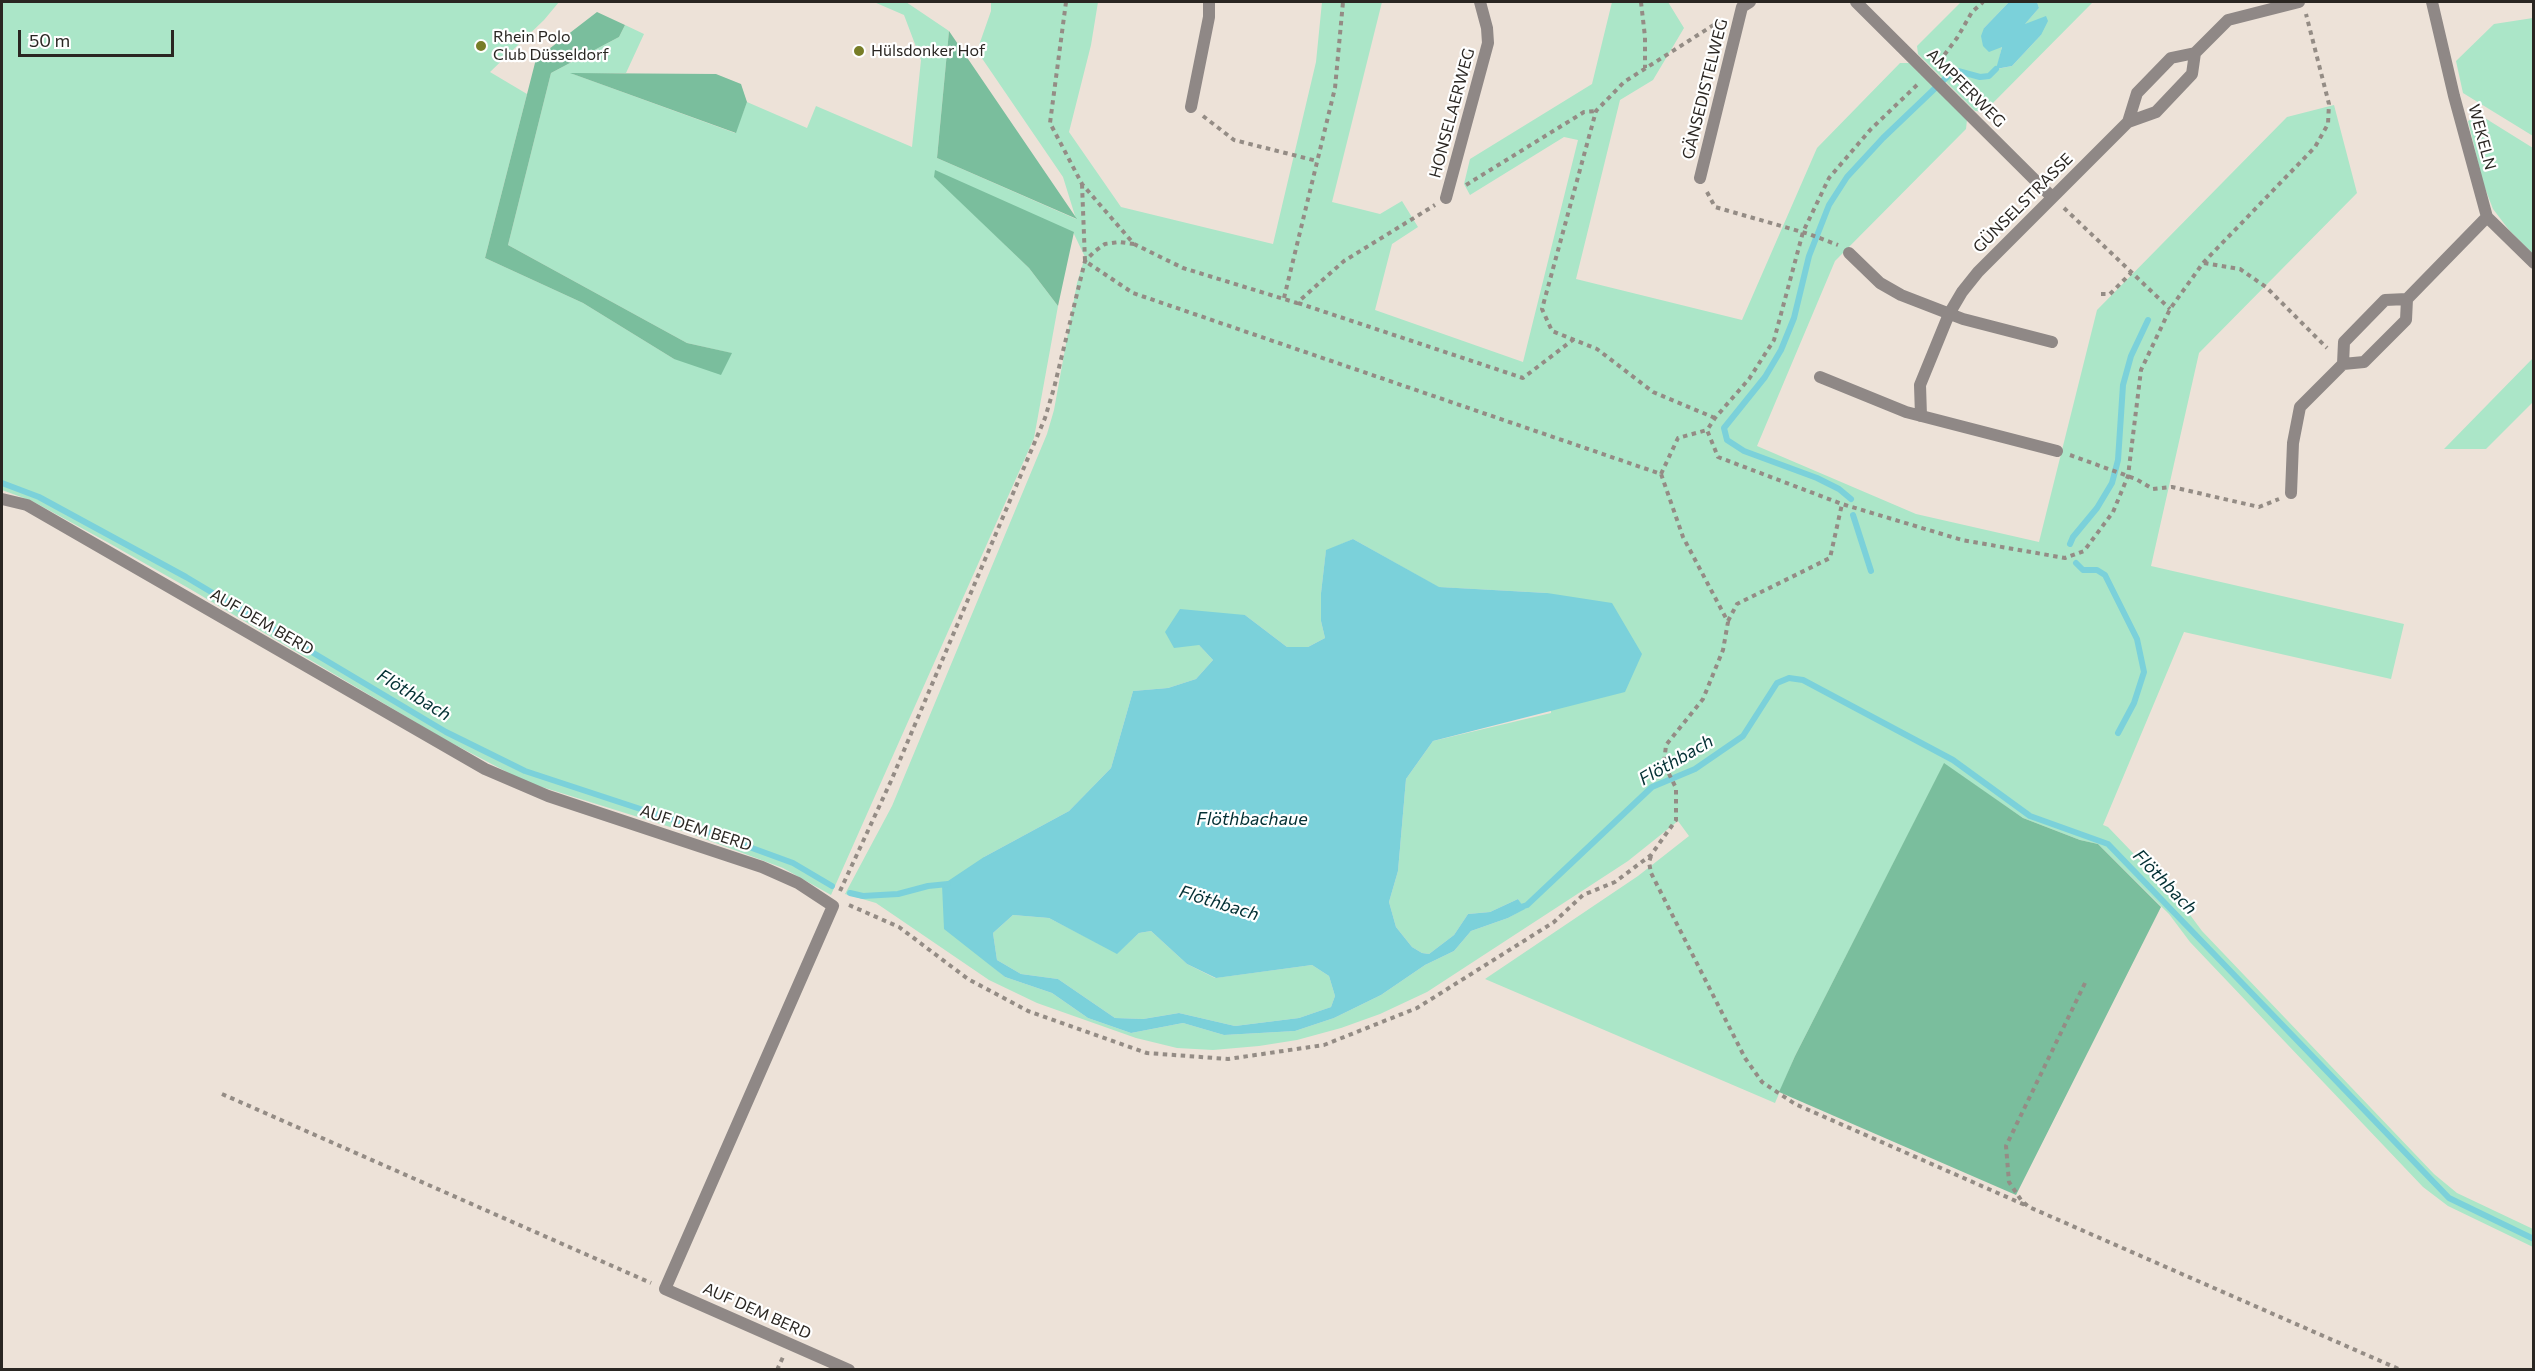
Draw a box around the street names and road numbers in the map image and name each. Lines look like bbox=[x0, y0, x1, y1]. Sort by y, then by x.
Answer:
street label: GÄNSEDISTELWEG bbox=[1678, 17, 1732, 161]
street label: AMPFERWEG bbox=[1923, 45, 2009, 131]
street label: HONSELAERWEG bbox=[1425, 46, 1479, 180]
street label: WEKELN bbox=[2464, 102, 2500, 172]
street label: GÜNSELSTRASSE bbox=[1969, 149, 2077, 257]
street label: AUF DEM BERD bbox=[207, 585, 317, 659]
street label: AUF DEM BERD bbox=[638, 801, 754, 855]
street label: AUF DEM BERD bbox=[700, 1279, 814, 1343]

